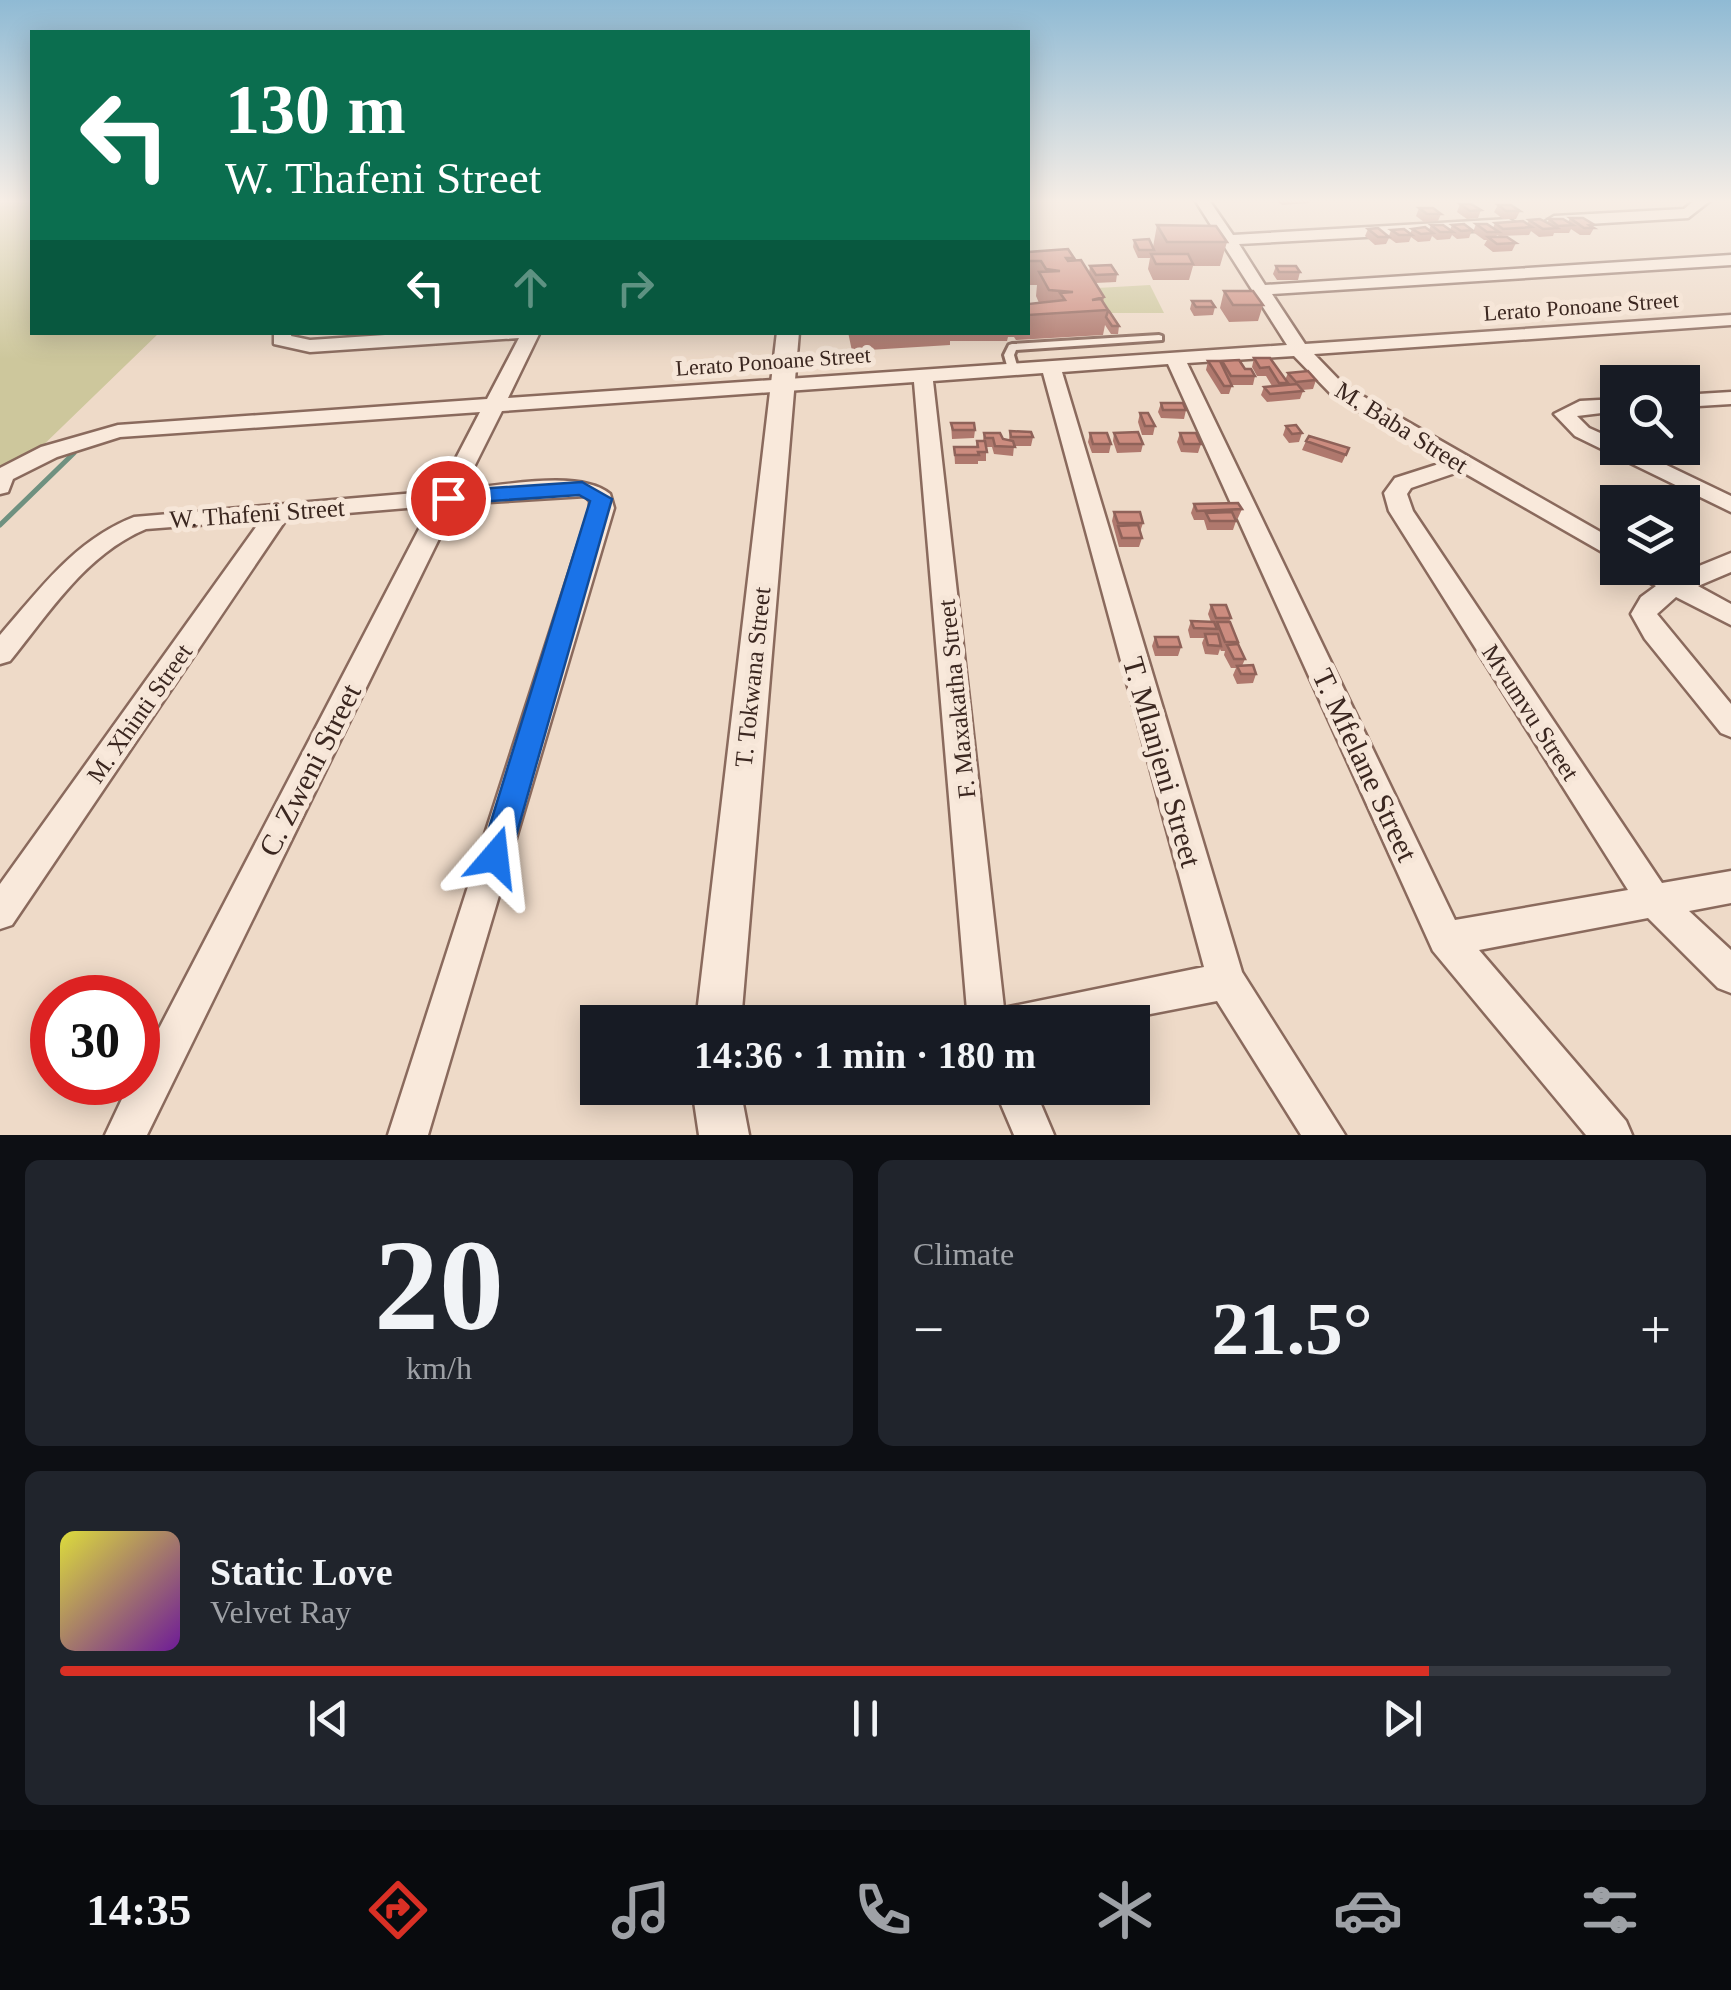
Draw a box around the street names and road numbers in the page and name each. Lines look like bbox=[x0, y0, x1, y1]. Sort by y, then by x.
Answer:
street label: Lerato Ponoane Street bbox=[1483, 287, 1679, 326]
street label: Lerato Ponoane Street bbox=[675, 342, 871, 381]
street label: M. Baba Street bbox=[1331, 376, 1473, 479]
street label: W. Thafeni Street bbox=[168, 494, 346, 533]
street label: T. Tokwana Street bbox=[730, 585, 775, 769]
street label: F. Maxakatha Street bbox=[933, 598, 980, 800]
street label: M. Xhinti Street bbox=[82, 639, 197, 788]
street label: Mvumvu Street bbox=[1477, 639, 1584, 785]
street label: T. Mlanjeni Street bbox=[1117, 653, 1208, 871]
street label: T. Mfelane Street bbox=[1306, 663, 1425, 867]
street label: C. Zweni Street bbox=[252, 677, 367, 862]

